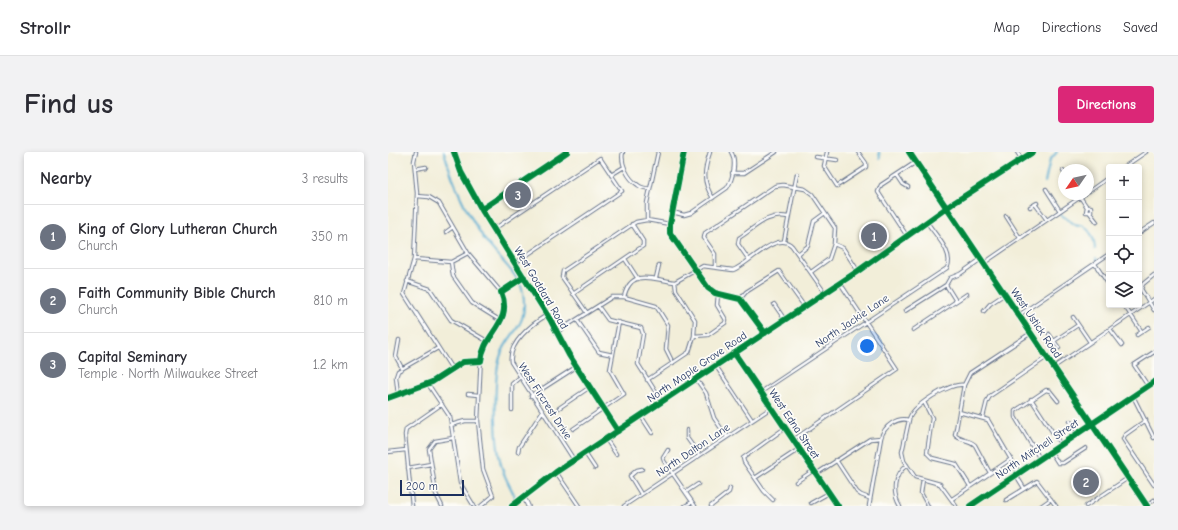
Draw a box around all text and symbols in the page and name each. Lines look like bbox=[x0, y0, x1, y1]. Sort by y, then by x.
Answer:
text: Strollr bbox=[20, 17, 70, 39]
text: Map bbox=[993, 19, 1020, 36]
text: Directions bbox=[1042, 19, 1101, 36]
text: Saved bbox=[1123, 19, 1158, 36]
button: Directions bbox=[1058, 86, 1154, 123]
text: Find us bbox=[24, 88, 113, 120]
north arrow bbox=[1058, 164, 1094, 200]
map controls bbox=[1106, 164, 1142, 308]
button: + bbox=[1106, 164, 1142, 200]
text: Nearby bbox=[40, 169, 91, 188]
text: 3 results bbox=[302, 171, 348, 186]
pin: 3 bbox=[505, 180, 531, 210]
button: − bbox=[1106, 200, 1142, 236]
text: King of Glory Lutheran Church bbox=[78, 220, 277, 238]
pin: 1 bbox=[861, 221, 887, 251]
text: 1 bbox=[50, 229, 56, 244]
text: 350 m bbox=[311, 229, 348, 244]
button: locate bbox=[1106, 236, 1142, 272]
text: Church bbox=[78, 238, 118, 253]
street label: West Goddard Road bbox=[511, 244, 571, 332]
button: layers bbox=[1106, 272, 1142, 308]
text: Faith Community Bible Church bbox=[78, 284, 276, 302]
street label: West Ustick Road bbox=[1008, 286, 1064, 361]
street label: North Jackie Lane bbox=[813, 291, 892, 350]
text: 2 bbox=[50, 293, 56, 308]
text: 810 m bbox=[313, 293, 348, 308]
text: Church bbox=[78, 302, 118, 317]
street label: North Maple Grove Road bbox=[645, 329, 749, 405]
your location bbox=[857, 336, 877, 356]
text: Capital Seminary bbox=[78, 348, 187, 366]
text: 3 bbox=[50, 357, 56, 372]
text: 1.2 km bbox=[313, 357, 348, 372]
street label: West Fircrest Drive bbox=[515, 360, 575, 442]
text: Temple · North Milwaukee Street bbox=[78, 366, 257, 381]
street label: West Edna Street bbox=[766, 387, 823, 462]
street label: North Mitchell Street bbox=[993, 416, 1082, 482]
street label: North Dalton Lane bbox=[654, 420, 733, 479]
pin: 2 bbox=[1073, 467, 1099, 497]
scale bar bbox=[400, 478, 464, 497]
text: 200 m bbox=[406, 480, 438, 493]

